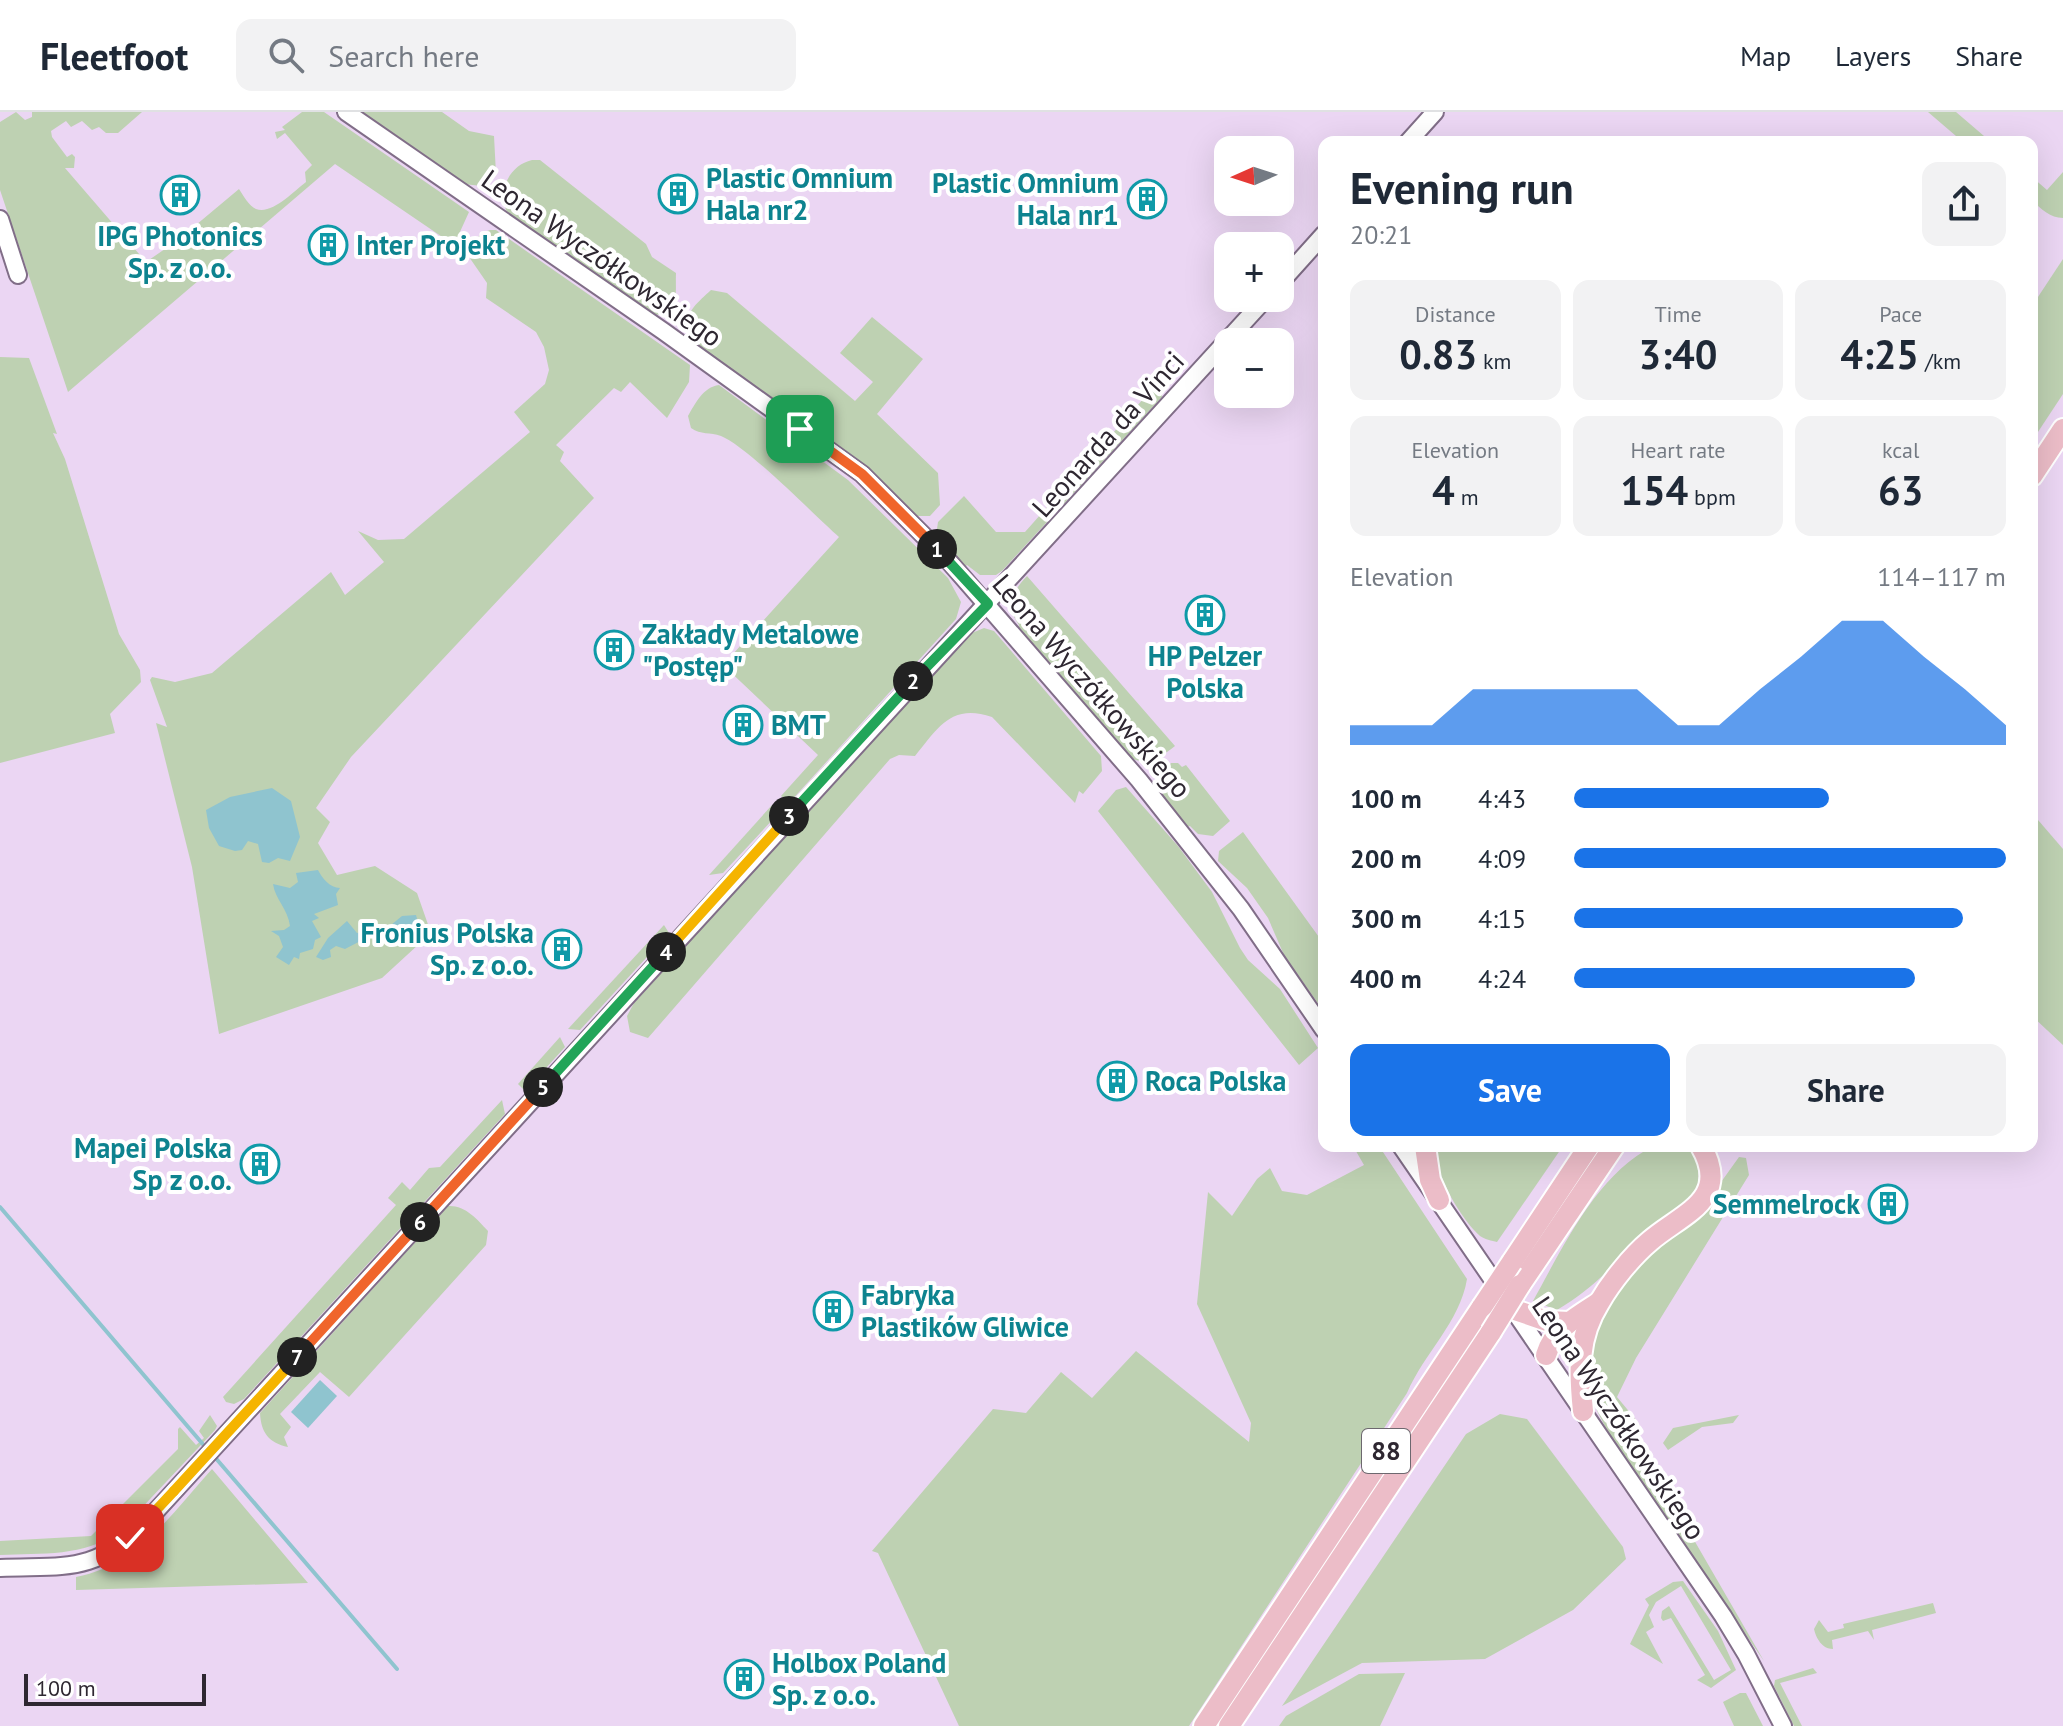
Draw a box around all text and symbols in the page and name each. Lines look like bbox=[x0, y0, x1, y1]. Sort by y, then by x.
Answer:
search box bbox=[236, 19, 796, 91]
text: Fleetfoot bbox=[40, 31, 188, 80]
icon: search bbox=[264, 33, 308, 77]
text: Search here bbox=[328, 36, 480, 75]
text: Map bbox=[1740, 37, 1791, 74]
text: Layers bbox=[1835, 37, 1911, 74]
text: Share bbox=[1955, 37, 2023, 74]
north arrow bbox=[1214, 136, 1294, 216]
map controls bbox=[1214, 136, 1294, 408]
place label: Plastic Omnium Hala nr2 bbox=[706, 159, 893, 228]
text: Evening run bbox=[1350, 159, 1574, 216]
street label: Leona Wyczółkowskiego bbox=[475, 160, 730, 355]
button: share bbox=[1922, 162, 2006, 246]
place label: Plastic Omnium Hala nr1 bbox=[932, 164, 1119, 233]
building icon: Plastic Omnium Hala nr2 bbox=[657, 173, 699, 215]
building icon: IPG Photonics Sp. z o.o. bbox=[159, 174, 201, 216]
building icon: Plastic Omnium Hala nr1 bbox=[1126, 178, 1168, 220]
place label: IPG Photonics Sp. z o.o. bbox=[97, 217, 263, 286]
text: 20:21 bbox=[1350, 218, 1412, 251]
building icon: Inter Projekt bbox=[307, 224, 349, 266]
place label: Inter Projekt bbox=[356, 226, 506, 263]
button: + bbox=[1214, 232, 1294, 312]
text: Distance bbox=[1415, 300, 1496, 328]
text: Time bbox=[1654, 300, 1702, 328]
text: Pace bbox=[1879, 300, 1922, 328]
button: − bbox=[1214, 328, 1294, 408]
text: 0.83 bbox=[1399, 328, 1477, 380]
text: 3:40 bbox=[1639, 328, 1717, 380]
text: 4:25 bbox=[1840, 328, 1919, 380]
street label: Leonarda da Vinci bbox=[1023, 343, 1192, 525]
text: km bbox=[1477, 347, 1511, 375]
text: /km bbox=[1919, 347, 1961, 375]
pin bbox=[766, 395, 834, 463]
icon: arrive bbox=[778, 407, 822, 451]
text: Elevation bbox=[1412, 436, 1499, 464]
text: Heart rate bbox=[1630, 436, 1726, 464]
text: kcal bbox=[1882, 436, 1919, 464]
text: 4 bbox=[1432, 464, 1455, 516]
text: 154 bbox=[1620, 464, 1688, 516]
text: 63 bbox=[1878, 464, 1923, 516]
text: m bbox=[1455, 483, 1479, 511]
text: bpm bbox=[1688, 483, 1736, 511]
pin: 1 bbox=[917, 529, 957, 569]
text: 1 bbox=[931, 535, 943, 563]
text: Elevation bbox=[1350, 560, 1454, 593]
text: 114–117 m bbox=[1877, 560, 2006, 593]
street label: Leona Wyczółkowskiego bbox=[985, 566, 1200, 806]
building icon: HP Pelzer Polska bbox=[1184, 594, 1226, 636]
place label: Zakłady Metalowe "Postęp" bbox=[642, 615, 859, 684]
building icon: Zakłady Metalowe "Postęp" bbox=[593, 629, 635, 671]
place label: HP Pelzer Polska bbox=[1148, 637, 1262, 706]
pin: 2 bbox=[893, 661, 933, 701]
text: 2 bbox=[907, 667, 919, 695]
building icon: BMT bbox=[722, 704, 764, 746]
place label: BMT bbox=[771, 706, 826, 743]
text: 100 m bbox=[1350, 782, 1422, 815]
text: 4:43 bbox=[1478, 782, 1526, 815]
pin: 3 bbox=[769, 796, 809, 836]
text: 3 bbox=[783, 802, 795, 830]
text: 200 m bbox=[1350, 842, 1422, 875]
text: 4:09 bbox=[1478, 842, 1526, 875]
text: 300 m bbox=[1350, 902, 1422, 935]
text: 4:15 bbox=[1478, 902, 1526, 935]
place label: Fronius Polska Sp. z o.o. bbox=[360, 914, 534, 983]
building icon: Fronius Polska Sp. z o.o. bbox=[541, 928, 583, 970]
pin: 4 bbox=[646, 932, 686, 972]
text: 4 bbox=[660, 938, 672, 966]
text: 400 m bbox=[1350, 962, 1422, 995]
text: 4:24 bbox=[1478, 962, 1526, 995]
button: Save bbox=[1350, 1044, 1670, 1136]
button: Share bbox=[1686, 1044, 2006, 1136]
building icon: Roca Polska bbox=[1096, 1060, 1138, 1102]
place label: Roca Polska bbox=[1145, 1062, 1286, 1099]
pin: 5 bbox=[523, 1067, 563, 1107]
text: 5 bbox=[537, 1073, 549, 1101]
place label: Mapei Polska Sp z o.o. bbox=[74, 1129, 232, 1198]
building icon: Mapei Polska Sp z o.o. bbox=[239, 1143, 281, 1185]
building icon: Semmelrock bbox=[1867, 1183, 1909, 1225]
place label: Semmelrock bbox=[1713, 1185, 1860, 1222]
pin: 6 bbox=[400, 1202, 440, 1242]
text: 6 bbox=[414, 1208, 426, 1236]
place label: Fabryka Plastików Gliwice bbox=[861, 1276, 1069, 1345]
street label: Leona Wyczółkowskiego bbox=[1524, 1289, 1715, 1547]
building icon: Fabryka Plastików Gliwice bbox=[812, 1290, 854, 1332]
pin: 7 bbox=[277, 1337, 317, 1377]
text: 7 bbox=[291, 1343, 303, 1371]
road number: 88 bbox=[1362, 1429, 1410, 1473]
pin bbox=[96, 1504, 164, 1572]
icon: check bbox=[108, 1516, 152, 1560]
place label: Holbox Poland Sp. z o.o. bbox=[772, 1644, 946, 1713]
building icon: Holbox Poland Sp. z o.o. bbox=[723, 1658, 765, 1700]
scale bar bbox=[24, 1670, 206, 1706]
text: 100 m bbox=[36, 1674, 96, 1702]

